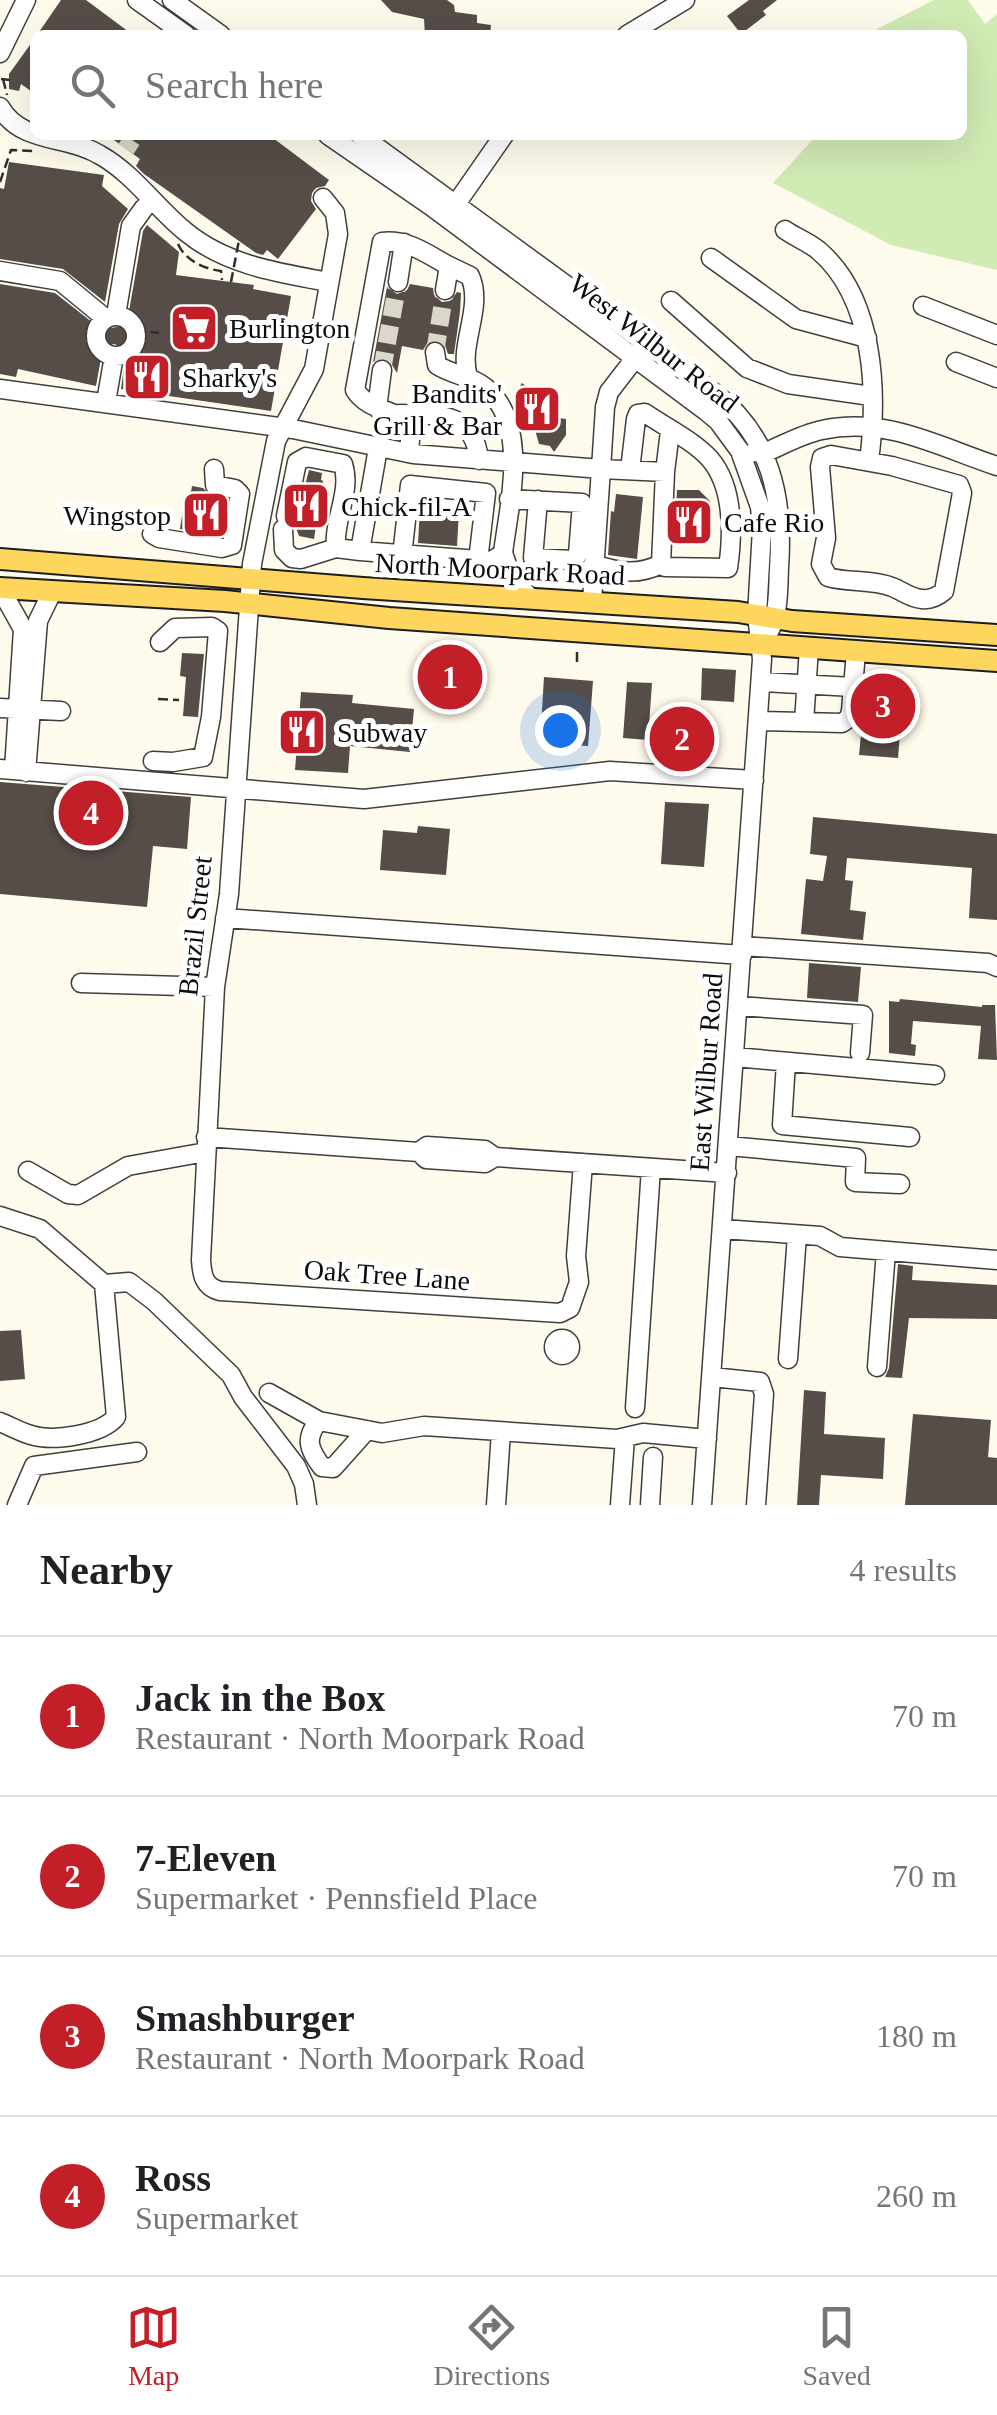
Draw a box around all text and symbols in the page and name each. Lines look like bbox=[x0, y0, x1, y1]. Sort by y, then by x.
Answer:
search box bbox=[30, 30, 967, 140]
icon: search bbox=[65, 58, 120, 113]
text: Search here bbox=[145, 64, 323, 106]
street label: West Wilbur Road bbox=[563, 267, 745, 419]
supermarket icon: Burlington bbox=[168, 302, 220, 354]
place label: Burlington bbox=[229, 313, 350, 344]
restaurant icon: Sharky's bbox=[121, 351, 173, 403]
place label: Sharky's bbox=[182, 362, 277, 393]
place label: Bandits' Grill & Bar bbox=[373, 378, 503, 441]
restaurant icon: Bandits' Grill & Bar bbox=[511, 383, 563, 435]
restaurant icon: Chick-fil-A bbox=[280, 480, 332, 532]
restaurant icon: Wingstop bbox=[180, 489, 232, 541]
place label: Chick-fil-A bbox=[341, 491, 472, 522]
restaurant icon: Cafe Rio bbox=[663, 496, 715, 548]
place label: Wingstop bbox=[63, 500, 171, 531]
place label: Cafe Rio bbox=[724, 507, 824, 538]
street label: North Moorpark Road bbox=[374, 547, 626, 591]
pin: 1 bbox=[418, 640, 482, 714]
pin: 3 bbox=[850, 668, 916, 744]
pin: 2 bbox=[650, 702, 714, 776]
your location bbox=[535, 705, 586, 756]
restaurant icon: Subway bbox=[276, 706, 328, 758]
place label: Subway bbox=[337, 717, 427, 748]
pin: 4 bbox=[58, 776, 124, 850]
street label: Brazil Street bbox=[172, 854, 218, 998]
street label: East Wilbur Road bbox=[684, 972, 728, 1172]
street label: Oak Tree Lane bbox=[303, 1254, 471, 1296]
text: Nearby bbox=[40, 1547, 173, 1593]
text: 4 results bbox=[849, 1552, 957, 1588]
text: Jack in the Box bbox=[135, 1677, 385, 1719]
text: 1 bbox=[65, 1698, 81, 1734]
text: 70 m bbox=[892, 1698, 957, 1734]
text: Restaurant · North Moorpark Road bbox=[135, 1720, 585, 1756]
text: 7-Eleven bbox=[135, 1837, 276, 1879]
text: 2 bbox=[65, 1858, 81, 1894]
text: 70 m bbox=[892, 1858, 957, 1894]
text: Supermarket · Pennsfield Place bbox=[135, 1880, 538, 1916]
text: Smashburger bbox=[135, 1997, 355, 2039]
text: 3 bbox=[65, 2018, 81, 2054]
text: 180 m bbox=[876, 2018, 957, 2054]
text: Restaurant · North Moorpark Road bbox=[135, 2040, 585, 2076]
text: Ross bbox=[135, 2157, 211, 2199]
text: 4 bbox=[65, 2178, 81, 2214]
text: 260 m bbox=[876, 2178, 957, 2214]
text: Supermarket bbox=[135, 2200, 299, 2236]
tab: Map bbox=[126, 2300, 181, 2392]
tab: Directions bbox=[433, 2300, 550, 2392]
tab: Saved bbox=[802, 2300, 871, 2392]

